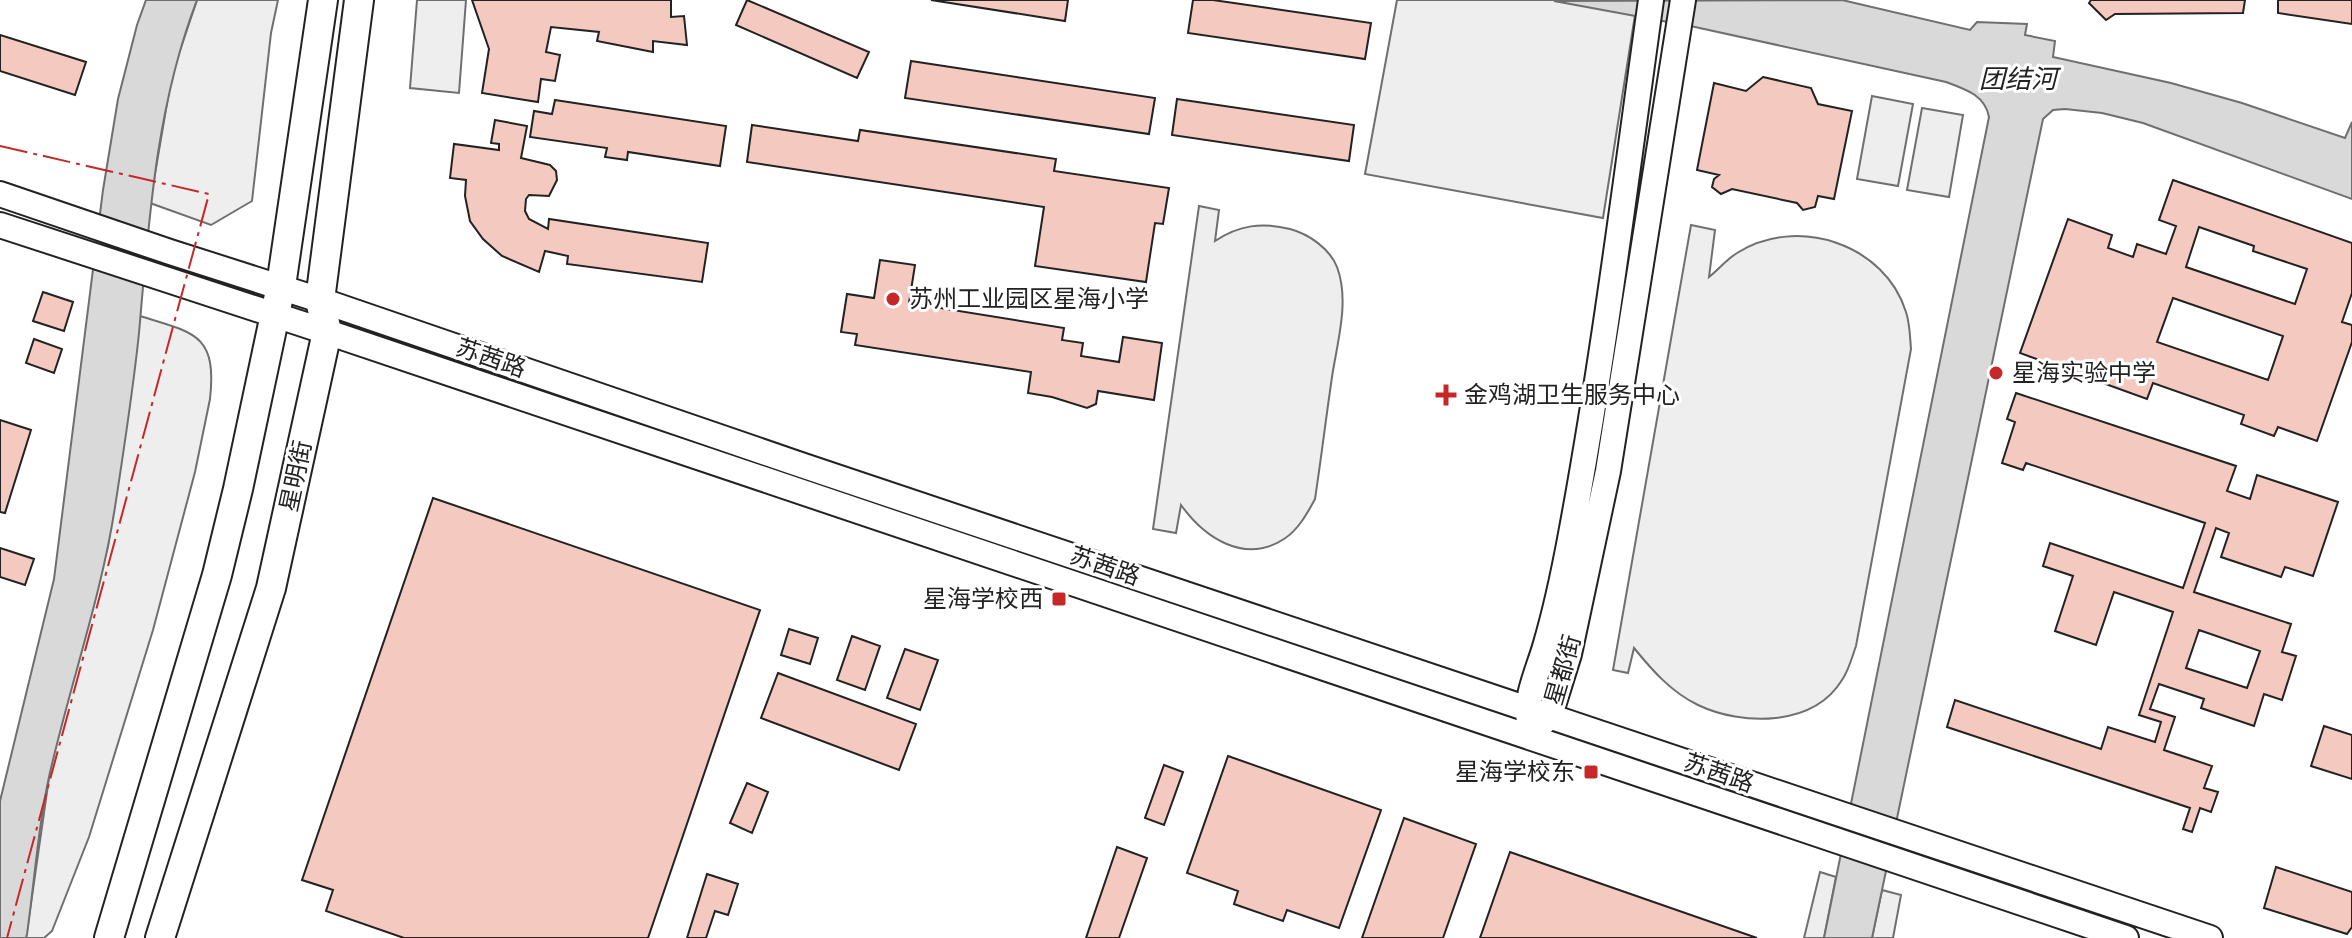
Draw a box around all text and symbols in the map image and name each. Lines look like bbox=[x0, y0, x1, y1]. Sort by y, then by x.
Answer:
water label: 团结河 bbox=[1979, 64, 2062, 95]
place label: 苏州工业园区星海小学 bbox=[909, 285, 1149, 313]
marker: 苏州工业园区星海小学 bbox=[884, 290, 902, 308]
street label: 苏茜路 bbox=[452, 333, 530, 383]
place label: 星海实验中学 bbox=[2012, 359, 2156, 387]
marker: 星海实验中学 bbox=[1987, 364, 2005, 382]
place label: 金鸡湖卫生服务中心 bbox=[1464, 381, 1680, 409]
marker: 金鸡湖卫生服务中心 bbox=[1435, 384, 1457, 406]
street label: 星明街 bbox=[275, 438, 317, 514]
street label: 苏茜路 bbox=[1066, 541, 1144, 591]
place label: 星海学校西 bbox=[923, 585, 1043, 613]
marker: 星海学校西 bbox=[1050, 590, 1068, 608]
street label: 星都街 bbox=[1540, 632, 1586, 708]
street label: 苏茜路 bbox=[1680, 748, 1758, 798]
place label: 星海学校东 bbox=[1455, 758, 1575, 786]
marker: 星海学校东 bbox=[1582, 763, 1600, 781]

